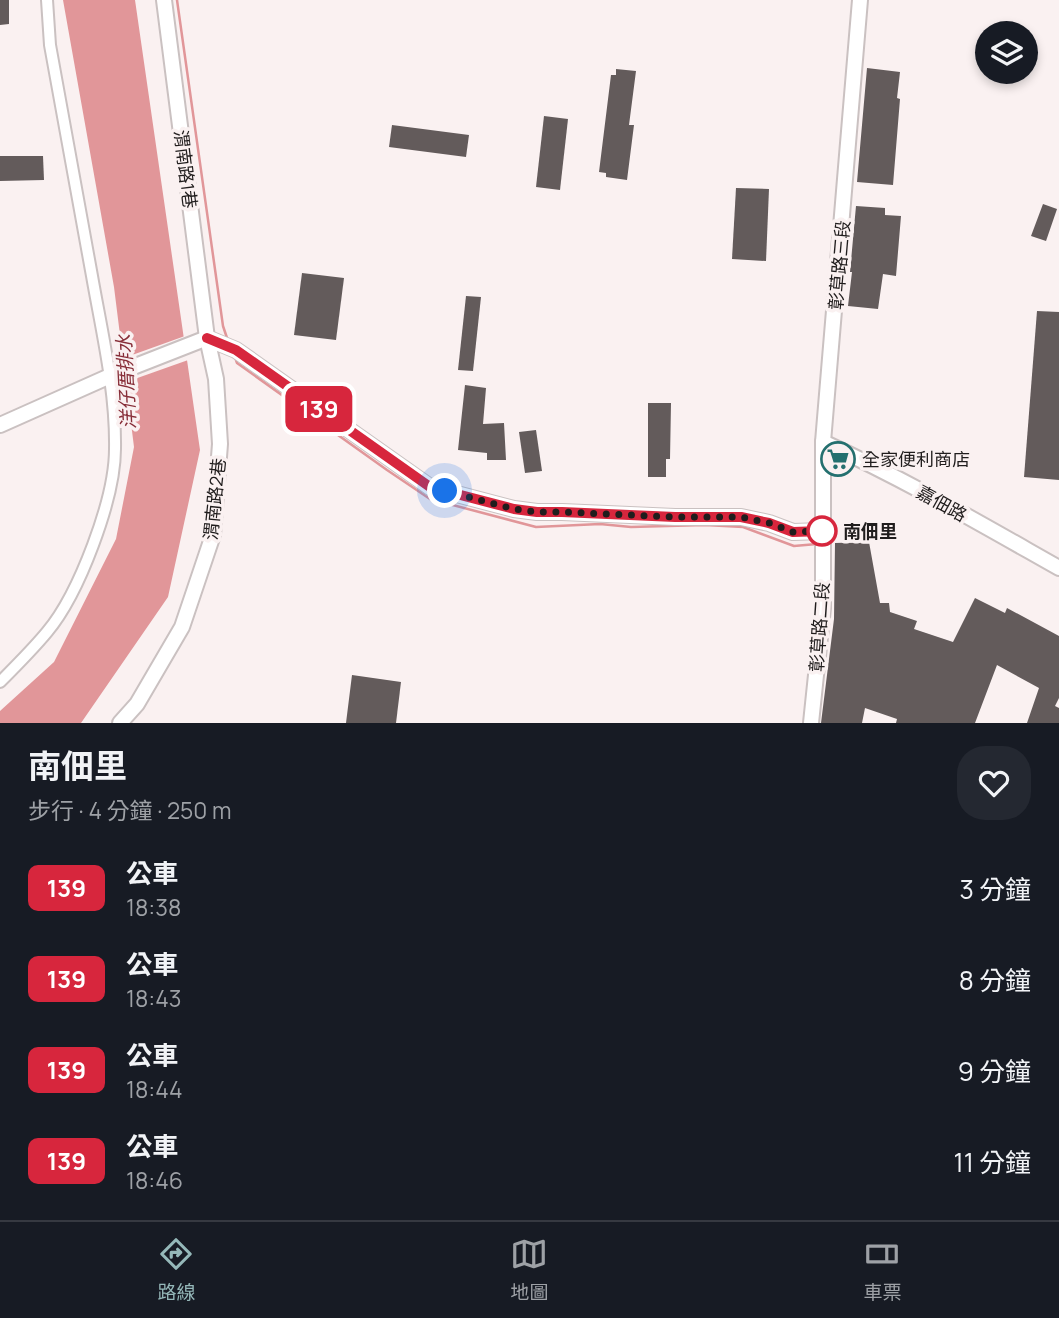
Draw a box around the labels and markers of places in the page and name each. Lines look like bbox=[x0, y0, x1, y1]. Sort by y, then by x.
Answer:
supermarket icon: 全家便利商店 bbox=[819, 440, 857, 478]
place label: 全家便利商店 bbox=[862, 447, 970, 471]
marker: 南佃里 bbox=[807, 516, 837, 546]
place label: 南佃里 bbox=[843, 519, 897, 543]

